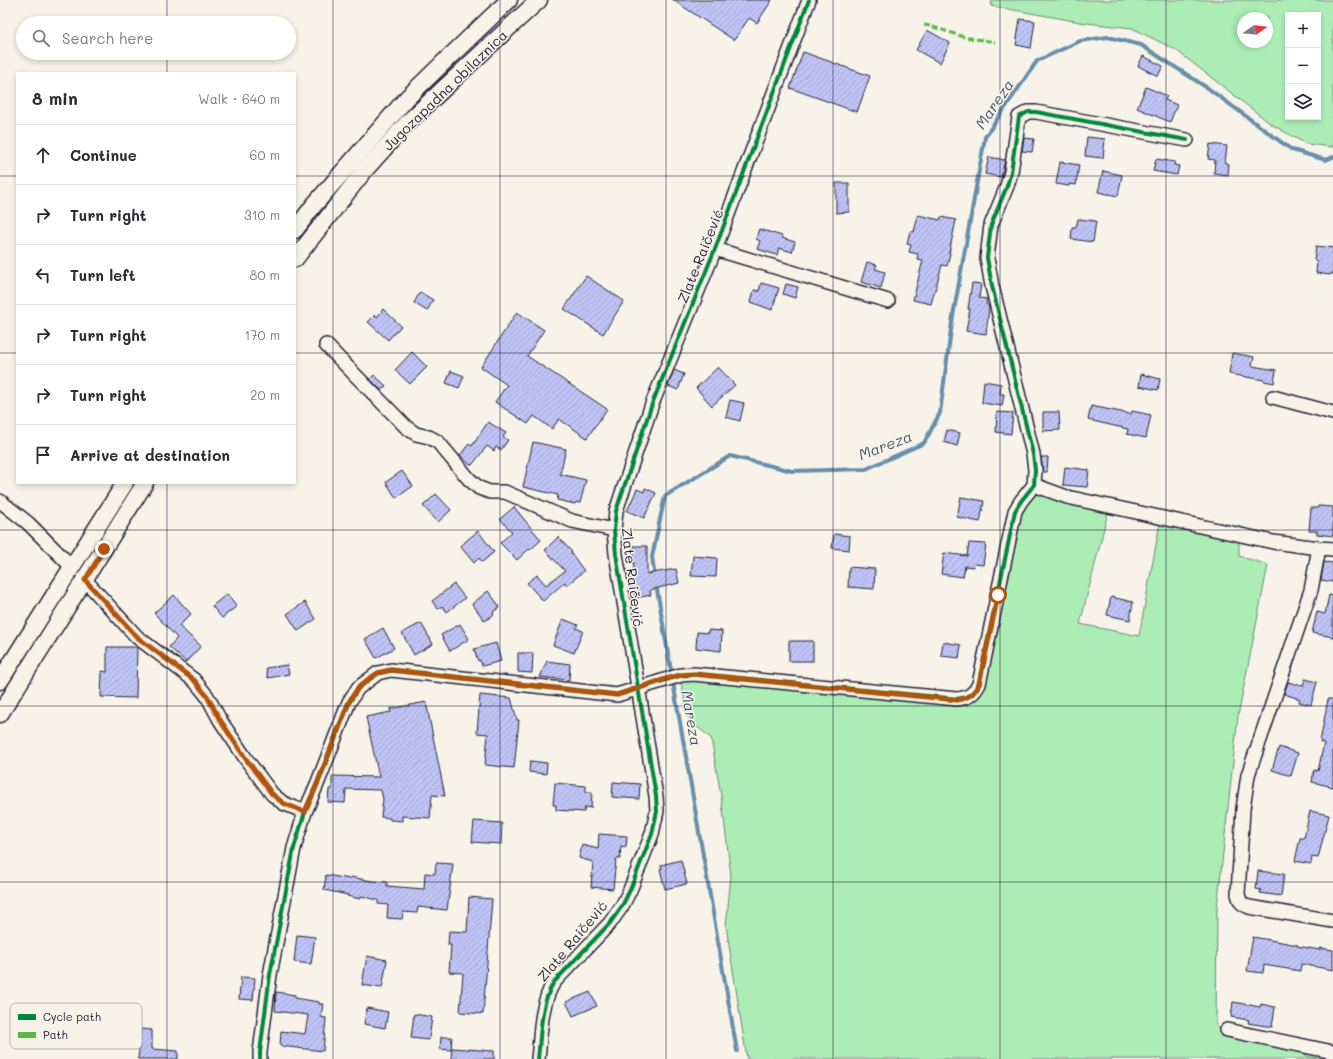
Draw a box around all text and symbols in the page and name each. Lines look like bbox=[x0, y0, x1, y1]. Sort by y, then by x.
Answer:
north arrow bbox=[1237, 12, 1273, 48]
map controls bbox=[1285, 12, 1321, 120]
button: + bbox=[1285, 12, 1321, 48]
search box bbox=[16, 16, 296, 60]
street label: Jugozapadna obilaznica bbox=[379, 26, 511, 154]
icon: search bbox=[30, 27, 52, 49]
text: Search here bbox=[62, 28, 153, 48]
button: − bbox=[1285, 48, 1321, 84]
water label: Mareza bbox=[970, 75, 1018, 133]
button: layers bbox=[1285, 84, 1321, 120]
text: 8 min bbox=[32, 87, 78, 109]
text: Walk · 640 m bbox=[198, 90, 280, 107]
icon: ahead bbox=[32, 144, 54, 166]
text: Continue bbox=[70, 145, 137, 165]
text: 60 m bbox=[250, 146, 280, 163]
icon: right bbox=[32, 204, 54, 226]
text: Turn right bbox=[70, 205, 147, 225]
text: 310 m bbox=[244, 206, 280, 223]
street label: Zlate Raičević bbox=[673, 206, 727, 306]
icon: left bbox=[32, 264, 54, 286]
text: Turn left bbox=[70, 265, 135, 285]
text: 80 m bbox=[250, 266, 280, 283]
icon: right bbox=[32, 324, 54, 346]
text: Turn right bbox=[70, 325, 147, 345]
text: 170 m bbox=[244, 326, 280, 343]
icon: right bbox=[32, 384, 54, 406]
text: Turn right bbox=[70, 385, 147, 405]
text: 20 m bbox=[250, 386, 280, 403]
water label: Mareza bbox=[855, 426, 915, 464]
icon: arrive bbox=[32, 444, 54, 466]
text: Arrive at destination bbox=[70, 445, 230, 465]
street label: Zlate Raičević bbox=[617, 526, 649, 628]
route end bbox=[95, 540, 113, 558]
route start bbox=[989, 586, 1007, 604]
water label: Mareza bbox=[677, 689, 707, 747]
street label: Zlate Raičević bbox=[533, 897, 611, 985]
legend bbox=[10, 1003, 142, 1049]
text: Cycle path bbox=[43, 1009, 101, 1024]
text: Path bbox=[43, 1027, 68, 1042]

